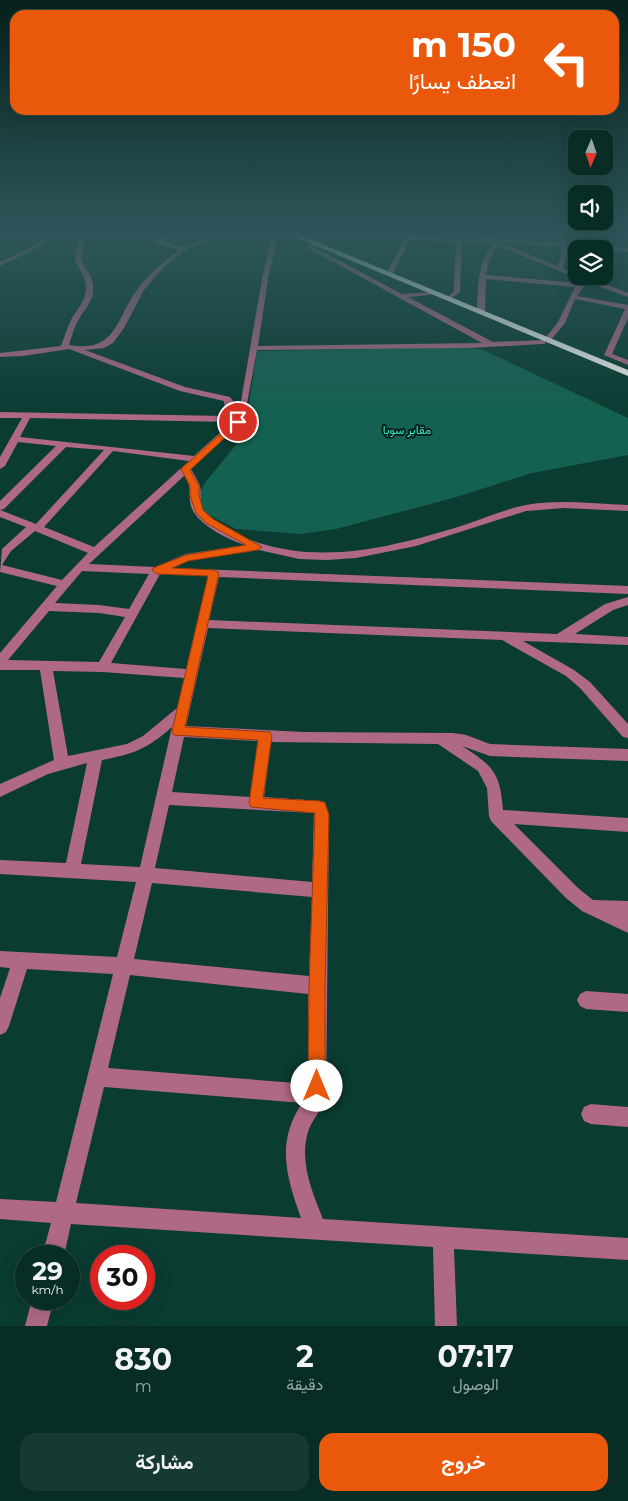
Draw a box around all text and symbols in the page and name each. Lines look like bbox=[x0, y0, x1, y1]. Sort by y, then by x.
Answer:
text: 150 m bbox=[411, 23, 516, 66]
icon: left bbox=[534, 30, 599, 95]
text: انعطف يسارًا bbox=[409, 68, 516, 95]
north arrow bbox=[568, 130, 612, 175]
map controls bbox=[568, 130, 613, 285]
button: sound bbox=[568, 185, 613, 230]
button: layers bbox=[568, 240, 613, 285]
pin bbox=[217, 401, 259, 443]
icon: arrive bbox=[224, 408, 252, 436]
park label: مقابر سوبا bbox=[383, 422, 431, 438]
position arrow bbox=[290, 1059, 342, 1111]
speed limit sign: 30 bbox=[90, 1245, 155, 1310]
text: 29 bbox=[32, 1256, 63, 1286]
text: km/h bbox=[31, 1282, 64, 1297]
text: 2 bbox=[296, 1338, 314, 1375]
text: 07:17 bbox=[437, 1338, 514, 1375]
text: 830 bbox=[114, 1341, 172, 1378]
text: دقيقة bbox=[286, 1375, 323, 1394]
text: الوصول bbox=[453, 1375, 499, 1394]
text: m bbox=[135, 1377, 152, 1396]
button: مشاركة bbox=[20, 1433, 309, 1491]
button: خروج bbox=[319, 1433, 608, 1491]

